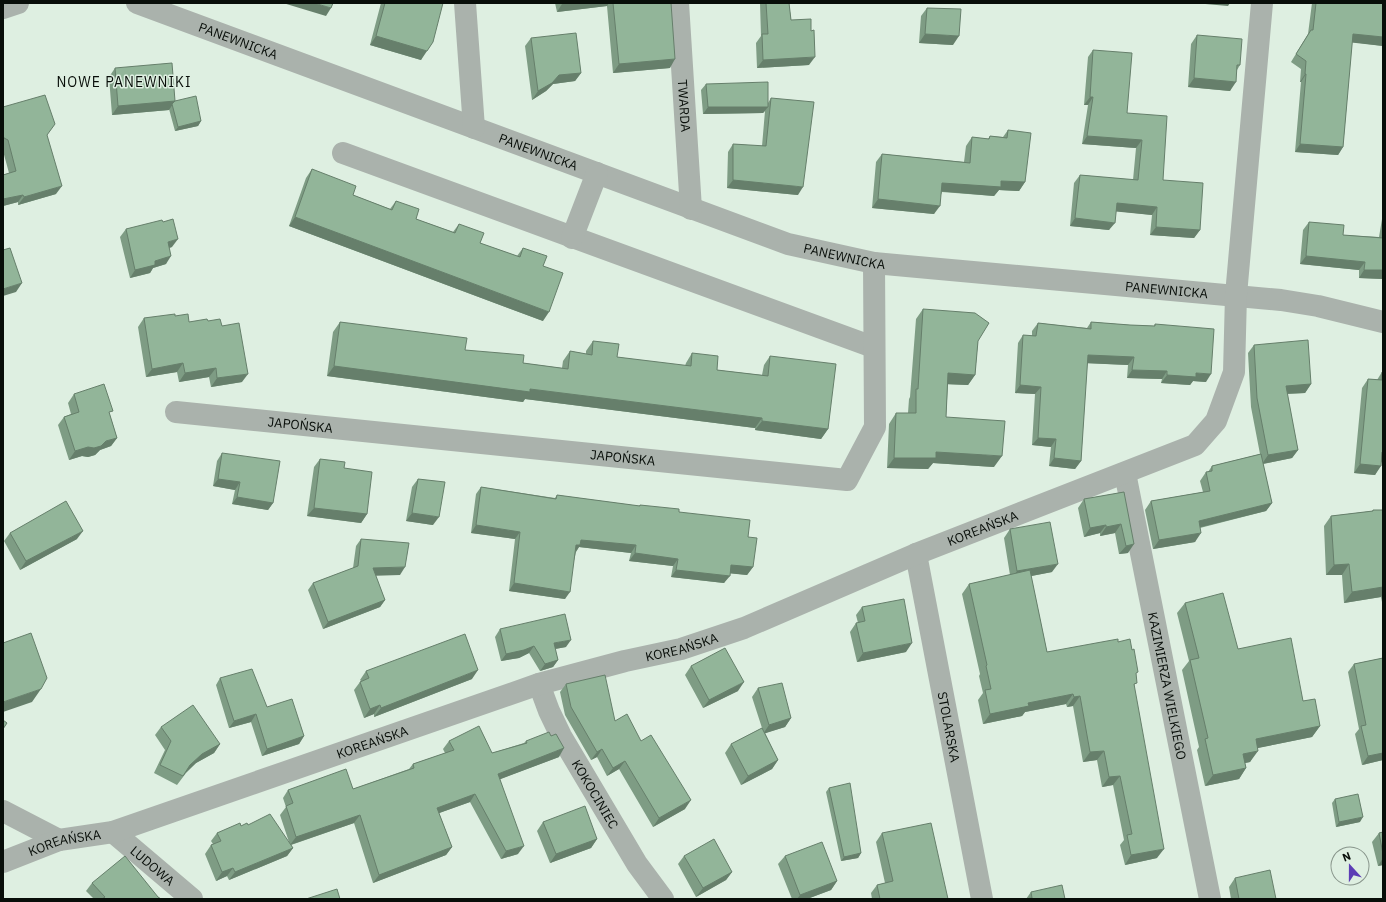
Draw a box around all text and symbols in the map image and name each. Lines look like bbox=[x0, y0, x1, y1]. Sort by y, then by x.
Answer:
street label: PANEWNICKA bbox=[196, 19, 281, 64]
district label: NOWE PANEWNIKI bbox=[56, 73, 192, 91]
street label: TWARDA bbox=[674, 79, 694, 133]
street label: PANEWNICKA bbox=[496, 130, 581, 175]
street label: PANEWNICKA bbox=[802, 240, 887, 273]
street label: PANEWNICKA bbox=[1124, 278, 1209, 302]
street label: JAPOŃSKA bbox=[267, 413, 334, 437]
street label: JAPOŃSKA bbox=[589, 446, 657, 470]
street label: KOREAŃSKA bbox=[945, 507, 1021, 550]
street label: KAZIMIERZA WIELKIEGO bbox=[1144, 611, 1190, 761]
street label: KOREAŃSKA bbox=[644, 629, 721, 665]
street label: STOLARSKA bbox=[934, 690, 964, 764]
street label: KOREAŃSKA bbox=[334, 722, 411, 763]
street label: KOKOCINIEC bbox=[568, 757, 622, 832]
street label: KOREAŃSKA bbox=[26, 826, 103, 860]
street label: LUDOWA bbox=[127, 842, 178, 890]
north arrow bbox=[1330, 846, 1370, 886]
text: N bbox=[1340, 849, 1353, 865]

